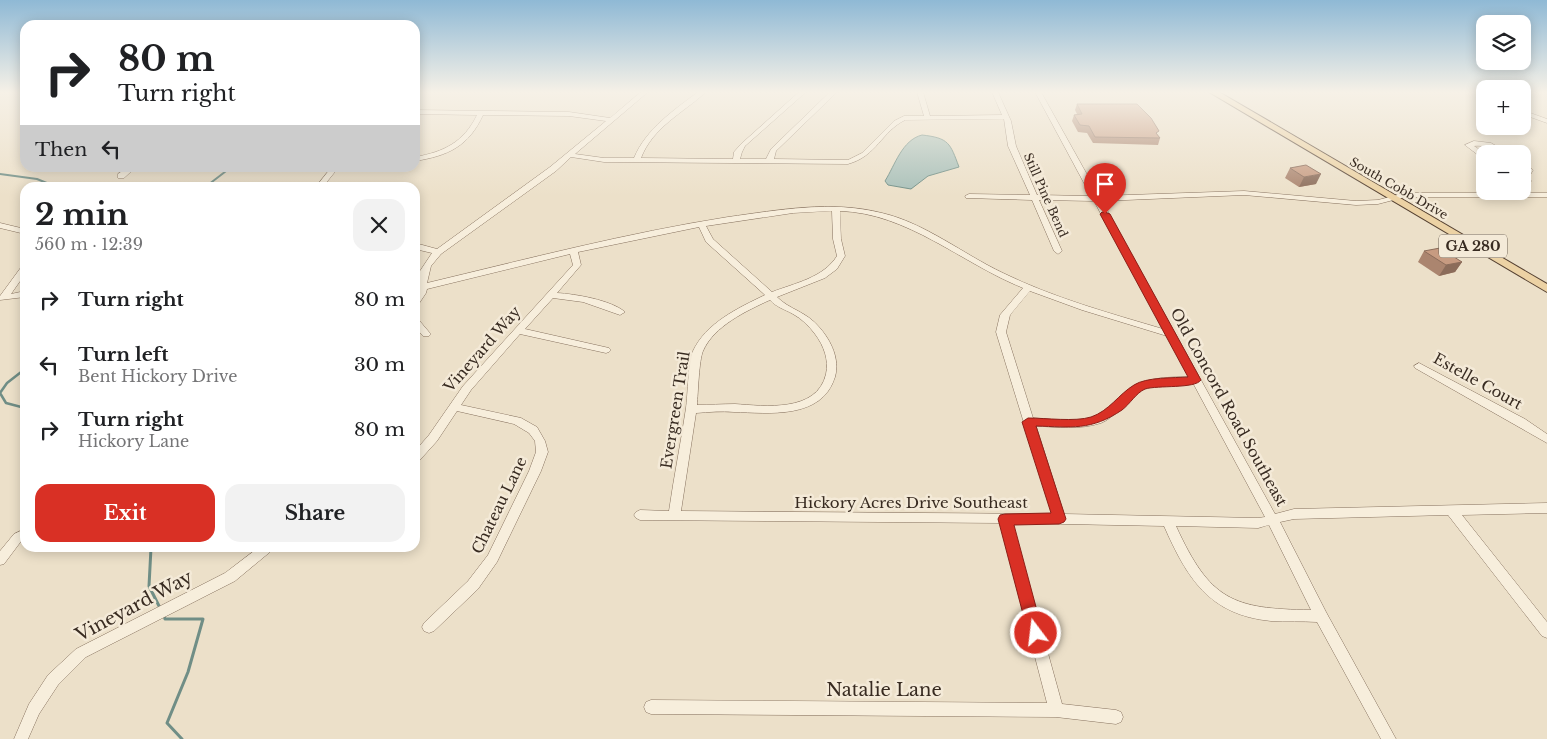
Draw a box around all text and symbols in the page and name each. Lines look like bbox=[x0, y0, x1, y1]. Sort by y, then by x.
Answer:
map controls bbox=[1476, 15, 1531, 200]
button: layers bbox=[1476, 15, 1531, 70]
text: 80 m bbox=[118, 37, 215, 80]
icon: right bbox=[35, 40, 100, 105]
text: Turn right bbox=[118, 80, 236, 107]
button: + bbox=[1476, 80, 1531, 135]
icon: left bbox=[97, 135, 125, 163]
text: Then bbox=[35, 138, 87, 161]
button: − bbox=[1476, 145, 1531, 200]
street label: Still Pine Bend bbox=[1021, 150, 1071, 240]
street label: South Cobb Drive bbox=[1347, 154, 1451, 222]
pin bbox=[1084, 163, 1126, 214]
icon: arrive bbox=[1091, 170, 1119, 198]
text: 2 min bbox=[35, 196, 128, 233]
button: close bbox=[353, 199, 405, 251]
text: 560 m · 12:39 bbox=[35, 234, 143, 254]
road number: GA 280 bbox=[1439, 235, 1507, 258]
icon: right bbox=[35, 286, 63, 314]
text: Turn right bbox=[78, 288, 184, 311]
text: 80 m bbox=[354, 288, 405, 311]
street label: Vineyard Way bbox=[439, 302, 525, 397]
street label: Old Concord Road Southeast bbox=[1166, 304, 1292, 510]
text: Turn left bbox=[78, 343, 169, 366]
street label: Estelle Court bbox=[1430, 349, 1526, 414]
street label: Evergreen Trail bbox=[656, 350, 694, 470]
icon: left bbox=[35, 351, 63, 379]
text: 30 m bbox=[354, 353, 405, 376]
text: Bent Hickory Drive bbox=[78, 366, 237, 386]
text: Turn right bbox=[78, 408, 184, 431]
icon: right bbox=[35, 416, 63, 444]
text: 80 m bbox=[354, 418, 405, 441]
text: Hickory Lane bbox=[78, 431, 189, 451]
street label: Chateau Lane bbox=[467, 453, 531, 557]
button: Exit bbox=[35, 484, 215, 542]
button: Share bbox=[225, 484, 405, 542]
street label: Hickory Acres Drive Southeast bbox=[794, 493, 1028, 512]
street label: Vineyard Way bbox=[71, 566, 197, 647]
position arrow bbox=[1009, 606, 1061, 658]
street label: Natalie Lane bbox=[826, 679, 942, 701]

